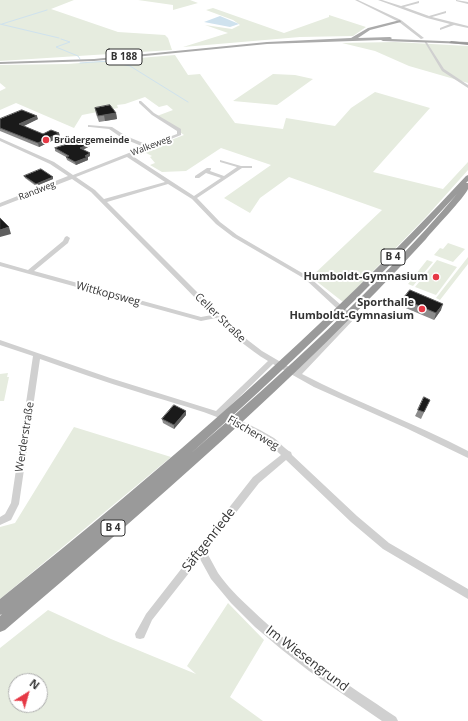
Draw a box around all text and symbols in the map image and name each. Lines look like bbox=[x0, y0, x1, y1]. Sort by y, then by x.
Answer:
road number: B 188 bbox=[106, 49, 142, 65]
street label: Walkeweg bbox=[129, 133, 173, 159]
marker: Brüdergemeinde bbox=[41, 135, 51, 145]
place label: Brüdergemeinde bbox=[54, 135, 129, 145]
street label: Randweg bbox=[17, 179, 57, 203]
road number: B 4 bbox=[381, 249, 405, 265]
place label: Humboldt-Gymnasium bbox=[303, 270, 428, 284]
marker: Humboldt-Gymnasium bbox=[431, 272, 441, 282]
street label: Wittkopsweg bbox=[75, 279, 141, 309]
street label: Celler Straße bbox=[192, 290, 248, 346]
place label: Sporthalle Humboldt-Gymnasium bbox=[289, 296, 414, 322]
marker: Sporthalle Humboldt-Gymnasium bbox=[417, 304, 427, 314]
street label: Werderstraße bbox=[13, 401, 37, 473]
street label: Fischerweg bbox=[225, 413, 281, 453]
street label: Säftgenriede bbox=[179, 505, 239, 575]
road number: B 4 bbox=[101, 520, 125, 536]
street label: Im Wiesengrund bbox=[263, 623, 351, 695]
north arrow bbox=[8, 673, 48, 713]
text: N bbox=[27, 675, 43, 692]

